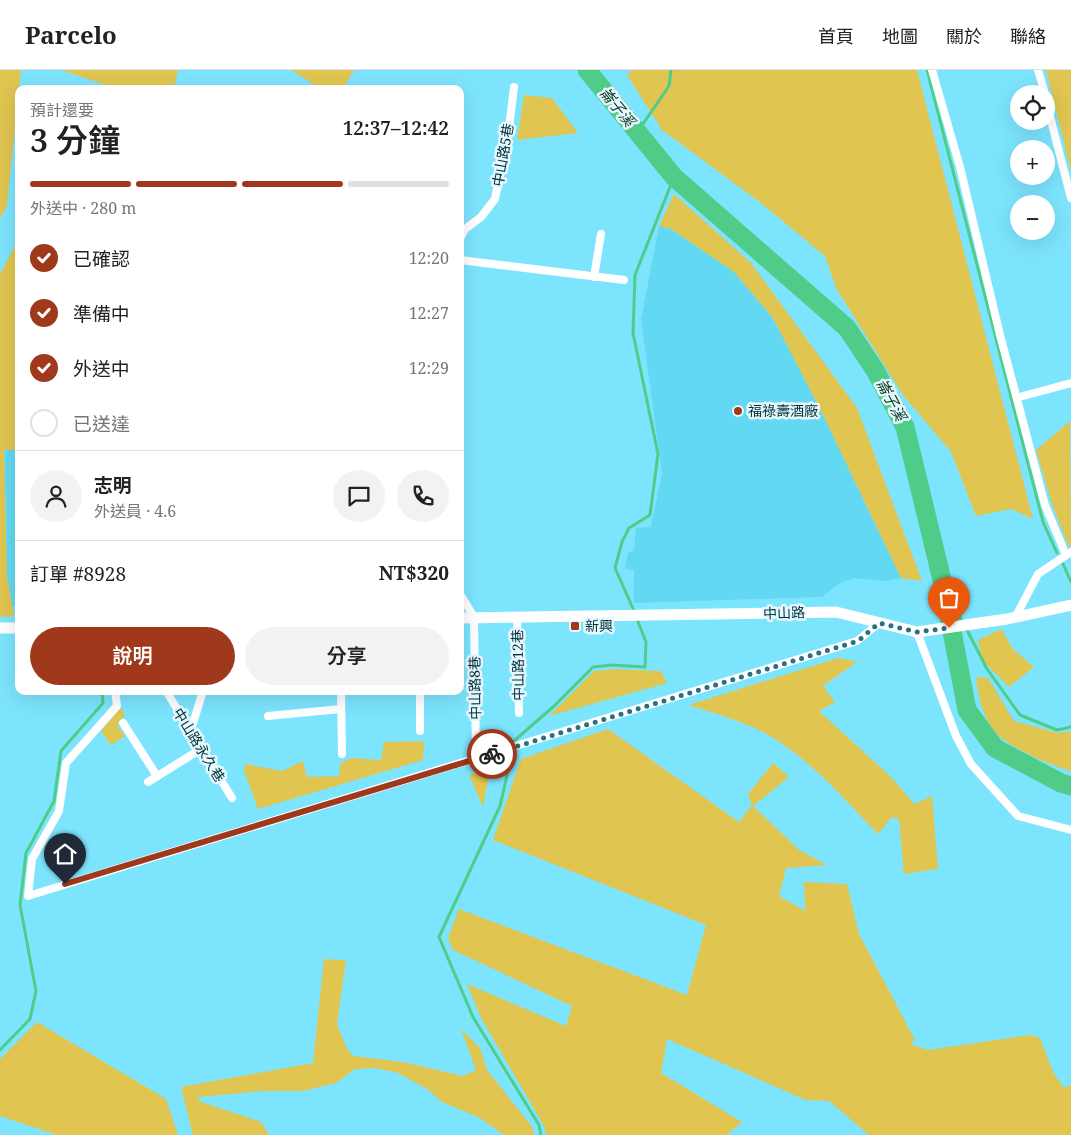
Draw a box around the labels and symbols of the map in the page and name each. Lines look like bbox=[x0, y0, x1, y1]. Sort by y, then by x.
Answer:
water label: 崙子溪 bbox=[596, 83, 641, 132]
street label: 中山路5巷 bbox=[488, 122, 517, 188]
water label: 崙子溪 bbox=[872, 375, 912, 426]
place label: 福祿壽酒廠 bbox=[748, 401, 818, 420]
marker: 福祿壽酒廠 bbox=[732, 405, 744, 417]
pin bbox=[928, 577, 970, 628]
street label: 中山路 bbox=[763, 602, 805, 623]
place label: 新興 bbox=[585, 616, 613, 635]
marker: 新興 bbox=[569, 620, 581, 632]
street label: 中山路12巷 bbox=[507, 629, 528, 701]
street label: 中山路8巷 bbox=[464, 656, 485, 720]
street label: 中山路永久巷 bbox=[169, 704, 230, 785]
courier bbox=[467, 729, 517, 779]
pin bbox=[44, 833, 86, 884]

